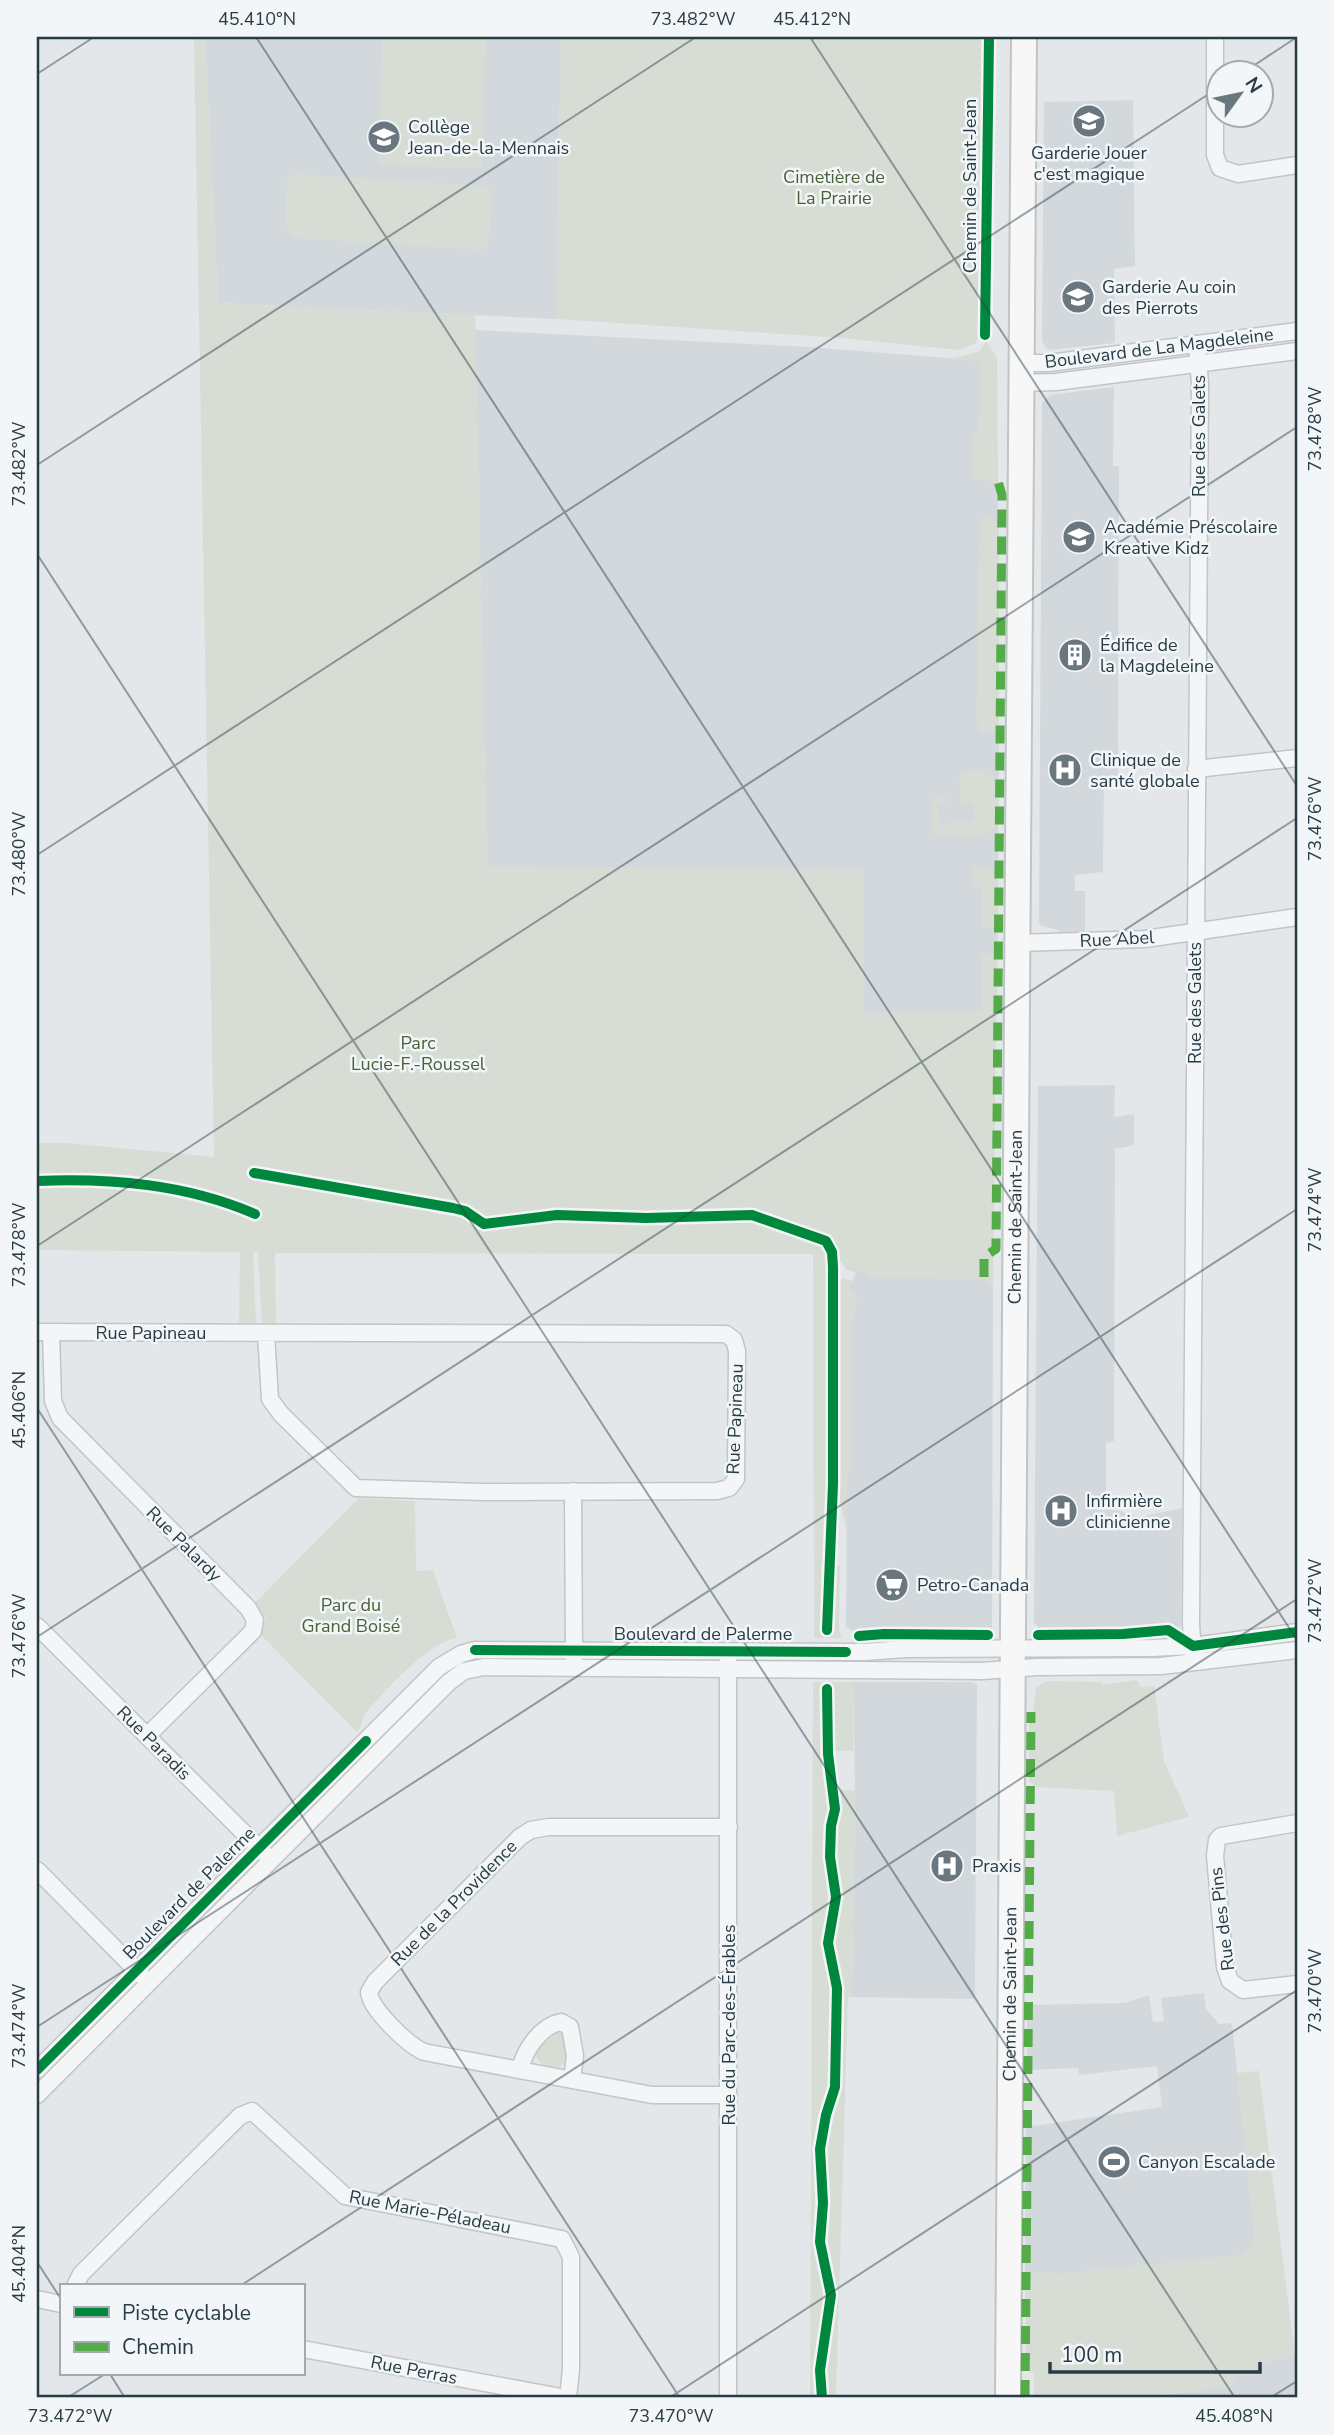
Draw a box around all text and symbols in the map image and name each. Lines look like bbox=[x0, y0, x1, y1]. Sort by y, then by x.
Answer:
text: 45.410°N bbox=[218, 7, 296, 31]
text: 73.482°W bbox=[651, 7, 736, 31]
text: 45.412°N bbox=[773, 7, 851, 31]
north arrow bbox=[1204, 60, 1274, 130]
text: N bbox=[1239, 72, 1268, 98]
street label: Chemin de Saint-Jean bbox=[958, 99, 982, 273]
school or university icon: Garderie Jouer c'est magique bbox=[1070, 102, 1108, 140]
place label: Collège Jean-de-la-Mennais bbox=[407, 115, 569, 160]
school or university icon: Collège Jean-de-la-Mennais bbox=[365, 118, 403, 156]
place label: Garderie Jouer c'est magique bbox=[1031, 141, 1147, 186]
park label: Cimetière de La Prairie bbox=[783, 165, 885, 210]
place label: Garderie Au coin des Pierrots bbox=[1102, 275, 1236, 320]
school or university icon: Garderie Au coin des Pierrots bbox=[1059, 278, 1097, 316]
street label: Boulevard de La Magdeleine bbox=[1043, 322, 1275, 374]
street label: Rue des Galets bbox=[1187, 375, 1211, 497]
text: 73.478°W bbox=[1303, 386, 1327, 471]
text: 73.482°W bbox=[7, 421, 31, 506]
place label: Académie Préscolaire Kreative Kidz bbox=[1104, 515, 1278, 560]
school or university icon: Académie Préscolaire Kreative Kidz bbox=[1060, 518, 1098, 556]
place label: Édifice de la Magdeleine bbox=[1100, 633, 1214, 678]
building icon: Édifice de la Magdeleine bbox=[1056, 636, 1094, 674]
place label: Clinique de santé globale bbox=[1090, 748, 1199, 793]
hospital icon: Clinique de santé globale bbox=[1046, 751, 1084, 789]
text: 73.476°W bbox=[1303, 776, 1327, 861]
text: 73.480°W bbox=[7, 811, 31, 896]
street label: Rue Abel bbox=[1079, 925, 1156, 953]
street label: Rue des Galets bbox=[1183, 942, 1207, 1064]
park label: Parc Lucie-F.-Roussel bbox=[351, 1031, 486, 1076]
street label: Chemin de Saint-Jean bbox=[1003, 1130, 1028, 1304]
text: 73.474°W bbox=[1303, 1167, 1327, 1252]
text: 73.478°W bbox=[7, 1202, 31, 1287]
street label: Rue Papineau bbox=[96, 1321, 206, 1345]
street label: Rue Papineau bbox=[721, 1363, 749, 1475]
text: 45.406°N bbox=[7, 1371, 31, 1449]
place label: Infirmière clinicienne bbox=[1086, 1489, 1170, 1534]
hospital icon: Infirmière clinicienne bbox=[1042, 1492, 1080, 1530]
street label: Rue Palardy bbox=[141, 1501, 228, 1588]
text: 73.472°W bbox=[1303, 1558, 1327, 1643]
supermarket icon: Petro-Canada bbox=[873, 1566, 911, 1604]
place label: Petro-Canada bbox=[917, 1573, 1029, 1597]
text: 73.476°W bbox=[7, 1593, 31, 1678]
park label: Parc du Grand Boisé bbox=[302, 1593, 400, 1638]
street label: Boulevard de Palerme bbox=[614, 1622, 792, 1646]
street label: Rue Paradis bbox=[112, 1701, 196, 1785]
street label: Boulevard de Palerme bbox=[117, 1821, 261, 1965]
street label: Rue de la Providence bbox=[386, 1835, 522, 1971]
hospital icon: Praxis bbox=[928, 1847, 966, 1885]
place label: Praxis bbox=[972, 1854, 1021, 1878]
street label: Rue des Pins bbox=[1204, 1866, 1240, 1972]
street label: Chemin de Saint-Jean bbox=[997, 1907, 1022, 2081]
street label: Rue du Parc-des-Érables bbox=[717, 1924, 741, 2126]
text: 73.470°W bbox=[1303, 1948, 1327, 2033]
text: 73.474°W bbox=[7, 1983, 31, 2068]
sports icon: Canyon Escalade bbox=[1095, 2143, 1133, 2181]
place label: Canyon Escalade bbox=[1138, 2150, 1275, 2174]
street label: Rue Marie-Péladeau bbox=[347, 2185, 513, 2239]
text: 45.404°N bbox=[7, 2225, 31, 2303]
legend bbox=[60, 2284, 304, 2376]
text: Piste cyclable bbox=[122, 2299, 251, 2327]
scale bar bbox=[1050, 2330, 1260, 2374]
text: Chemin bbox=[122, 2333, 194, 2361]
text: 100 m bbox=[1061, 2341, 1122, 2369]
street label: Rue Perras bbox=[369, 2350, 459, 2390]
text: 73.472°W bbox=[28, 2404, 113, 2428]
text: 73.470°W bbox=[629, 2404, 714, 2428]
text: 45.408°N bbox=[1195, 2404, 1273, 2428]

